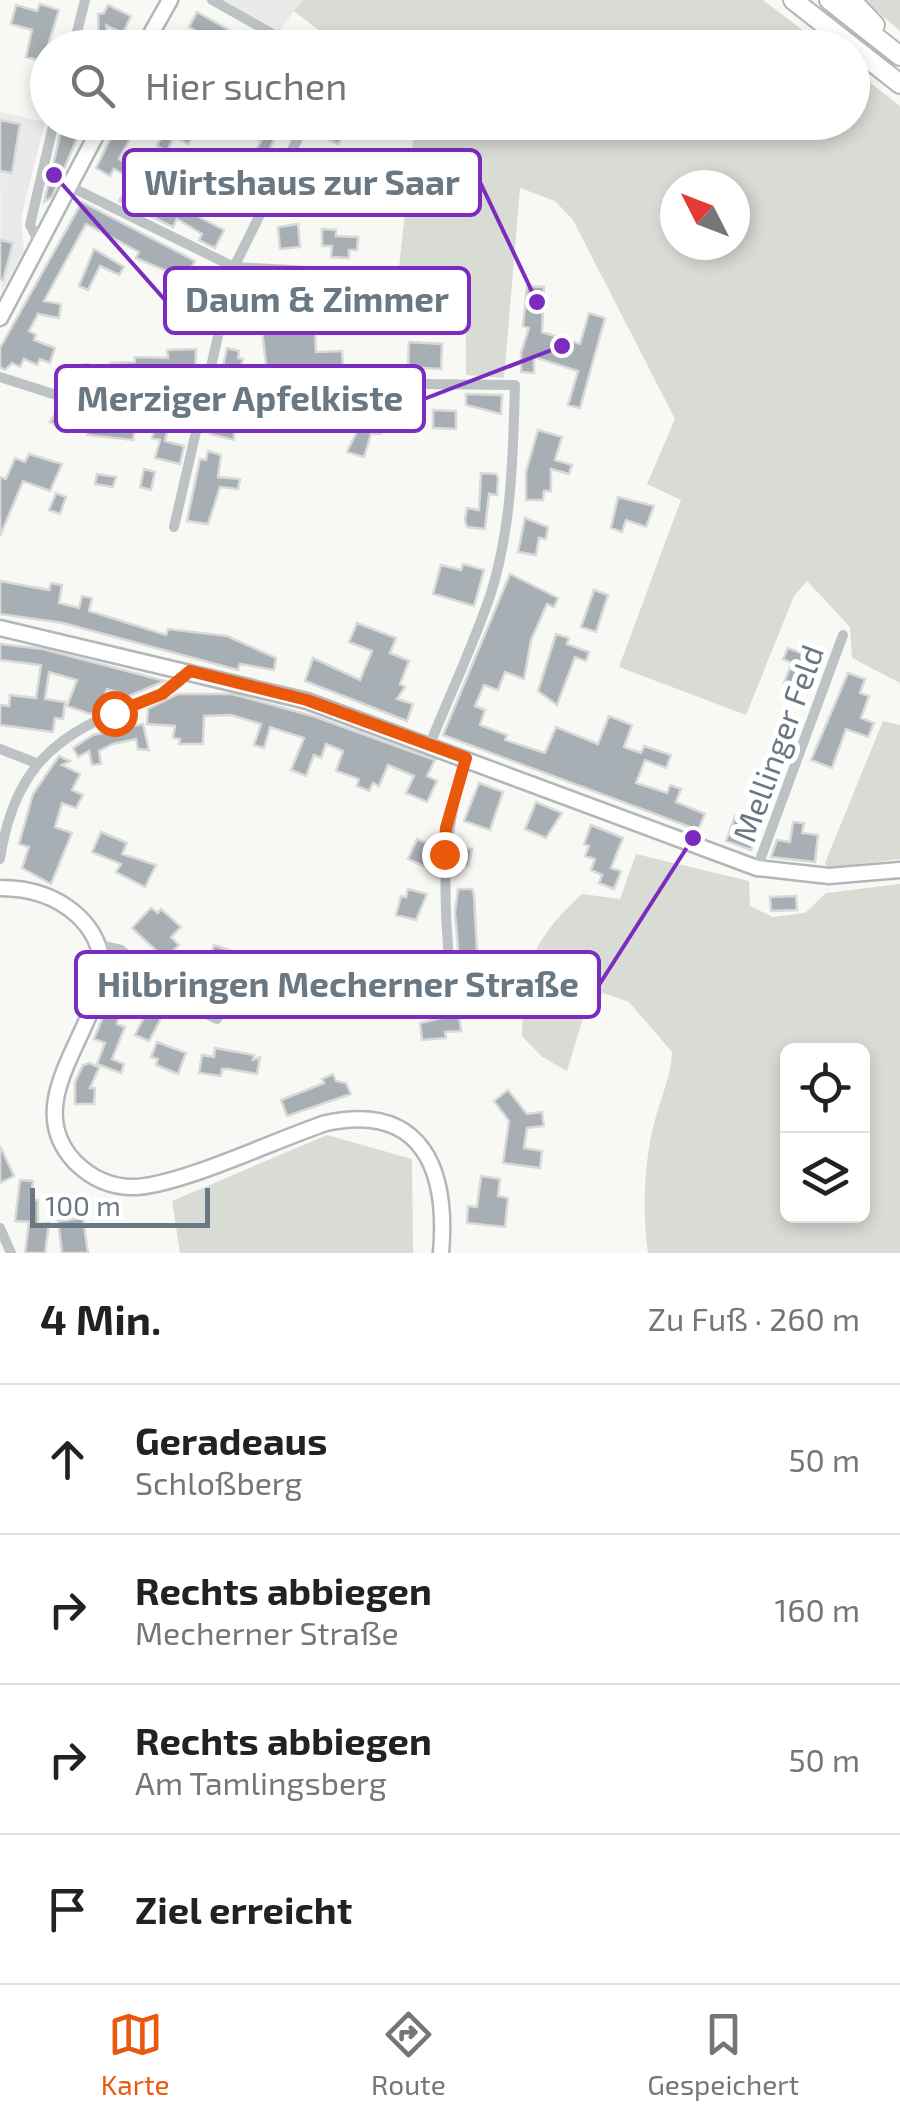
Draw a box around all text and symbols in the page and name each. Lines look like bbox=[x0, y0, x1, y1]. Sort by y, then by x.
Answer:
search box bbox=[30, 30, 870, 140]
icon: search bbox=[65, 58, 120, 113]
text: Hier suchen bbox=[145, 62, 347, 108]
callout: Wirtshaus zur Saar bbox=[124, 150, 480, 215]
text: Wirtshaus zur Saar bbox=[144, 160, 460, 202]
north arrow bbox=[660, 170, 750, 260]
callout: Daum & Zimmer bbox=[165, 268, 469, 333]
text: Daum & Zimmer bbox=[185, 277, 449, 319]
callout: Merziger Apfelkiste bbox=[56, 366, 424, 431]
text: Merziger Apfelkiste bbox=[77, 376, 403, 418]
street label: Mellinger Feld bbox=[724, 639, 830, 847]
route start bbox=[92, 691, 138, 737]
route end bbox=[422, 832, 468, 878]
callout: Hilbringen Mecherner Straße bbox=[76, 952, 599, 1017]
text: Hilbringen Mecherner Straße bbox=[97, 962, 579, 1004]
map controls bbox=[780, 1043, 870, 1223]
button: locate bbox=[780, 1043, 870, 1133]
button: layers bbox=[780, 1133, 870, 1223]
scale bar bbox=[30, 1183, 210, 1228]
text: 100 m bbox=[45, 1188, 121, 1222]
text: 4 Min. bbox=[40, 1293, 161, 1343]
text: Zu Fuß · 260 m bbox=[648, 1299, 860, 1337]
text: Geradeaus bbox=[135, 1417, 327, 1463]
icon: ahead bbox=[40, 1432, 95, 1487]
text: 50 m bbox=[788, 1440, 860, 1478]
text: Schloßberg bbox=[135, 1463, 302, 1501]
text: Rechts abbiegen bbox=[135, 1567, 432, 1613]
icon: right bbox=[40, 1582, 95, 1637]
text: 160 m bbox=[774, 1590, 860, 1628]
text: Mecherner Straße bbox=[135, 1613, 399, 1651]
text: Rechts abbiegen bbox=[135, 1717, 432, 1763]
icon: right bbox=[40, 1732, 95, 1787]
text: 50 m bbox=[788, 1740, 860, 1778]
text: Am Tamlingsberg bbox=[135, 1763, 387, 1801]
icon: arrive bbox=[40, 1882, 95, 1937]
text: Ziel erreicht bbox=[135, 1886, 352, 1932]
tab: Karte bbox=[101, 2007, 170, 2101]
tab: Route bbox=[371, 2007, 446, 2101]
tab: Gespeichert bbox=[647, 2007, 799, 2101]

